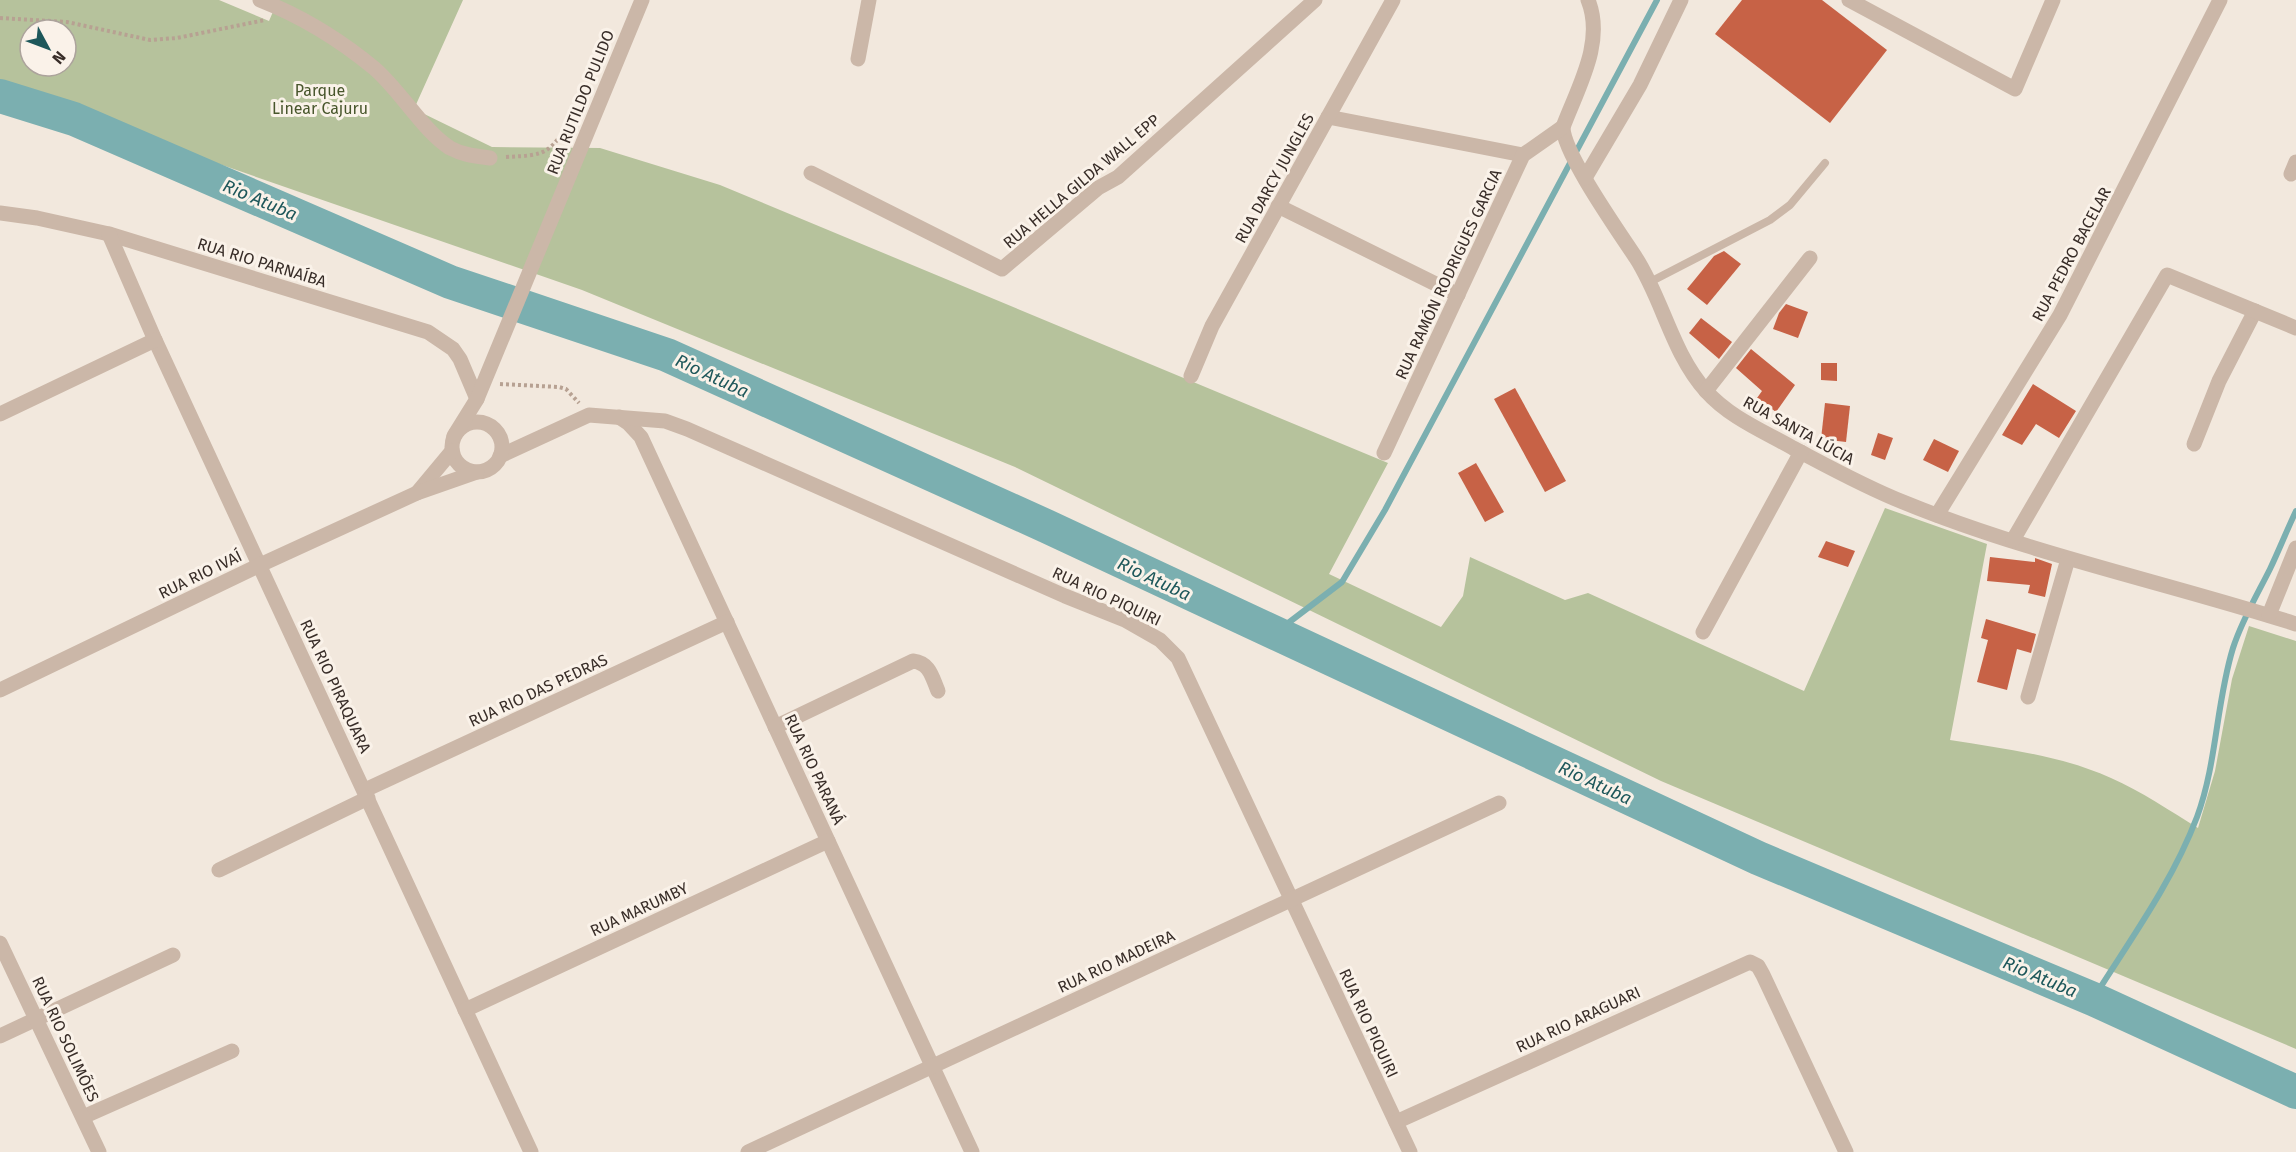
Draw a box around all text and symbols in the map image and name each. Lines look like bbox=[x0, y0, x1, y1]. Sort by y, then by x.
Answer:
north arrow bbox=[18, 18, 78, 78]
street label: RUA RUTILDO PULIDO bbox=[543, 27, 618, 177]
text: N bbox=[48, 47, 70, 68]
park label: Parque Linear Cajuru bbox=[272, 81, 368, 118]
street label: RUA HELLA GILDA WALL EPP bbox=[999, 110, 1163, 252]
street label: RUA DARCY JUNGLES bbox=[1231, 110, 1318, 247]
street label: RUA RAMÓN RODRIGUES GARCIA bbox=[1390, 165, 1506, 382]
water label: Rio Atuba bbox=[220, 175, 300, 225]
street label: RUA PEDRO BACELAR bbox=[2028, 184, 2115, 325]
street label: RUA RIO PARNAÍBA bbox=[195, 233, 330, 291]
water label: Rio Atuba bbox=[672, 349, 752, 403]
street label: RUA SANTA LÚCIA bbox=[1740, 391, 1859, 469]
street label: RUA RIO IVAÍ bbox=[155, 545, 245, 603]
water label: Rio Atuba bbox=[1114, 552, 1194, 606]
street label: RUA RIO PIQUIRI bbox=[1049, 563, 1164, 630]
street label: RUA RIO PIRAQUARA bbox=[296, 616, 375, 757]
street label: RUA RIO DAS PEDRAS bbox=[466, 650, 611, 731]
street label: RUA RIO PARANÁ bbox=[781, 711, 850, 828]
water label: Rio Atuba bbox=[1555, 756, 1635, 810]
street label: RUA MARUMBY bbox=[587, 878, 691, 940]
street label: RUA RIO MADEIRA bbox=[1055, 926, 1179, 997]
water label: Rio Atuba bbox=[2000, 952, 2080, 1002]
street label: RUA RIO PIQUIRI bbox=[1335, 966, 1402, 1081]
street label: RUA RIO SOLIMÕES bbox=[28, 974, 103, 1105]
street label: RUA RIO ARAGUARI bbox=[1513, 982, 1643, 1057]

